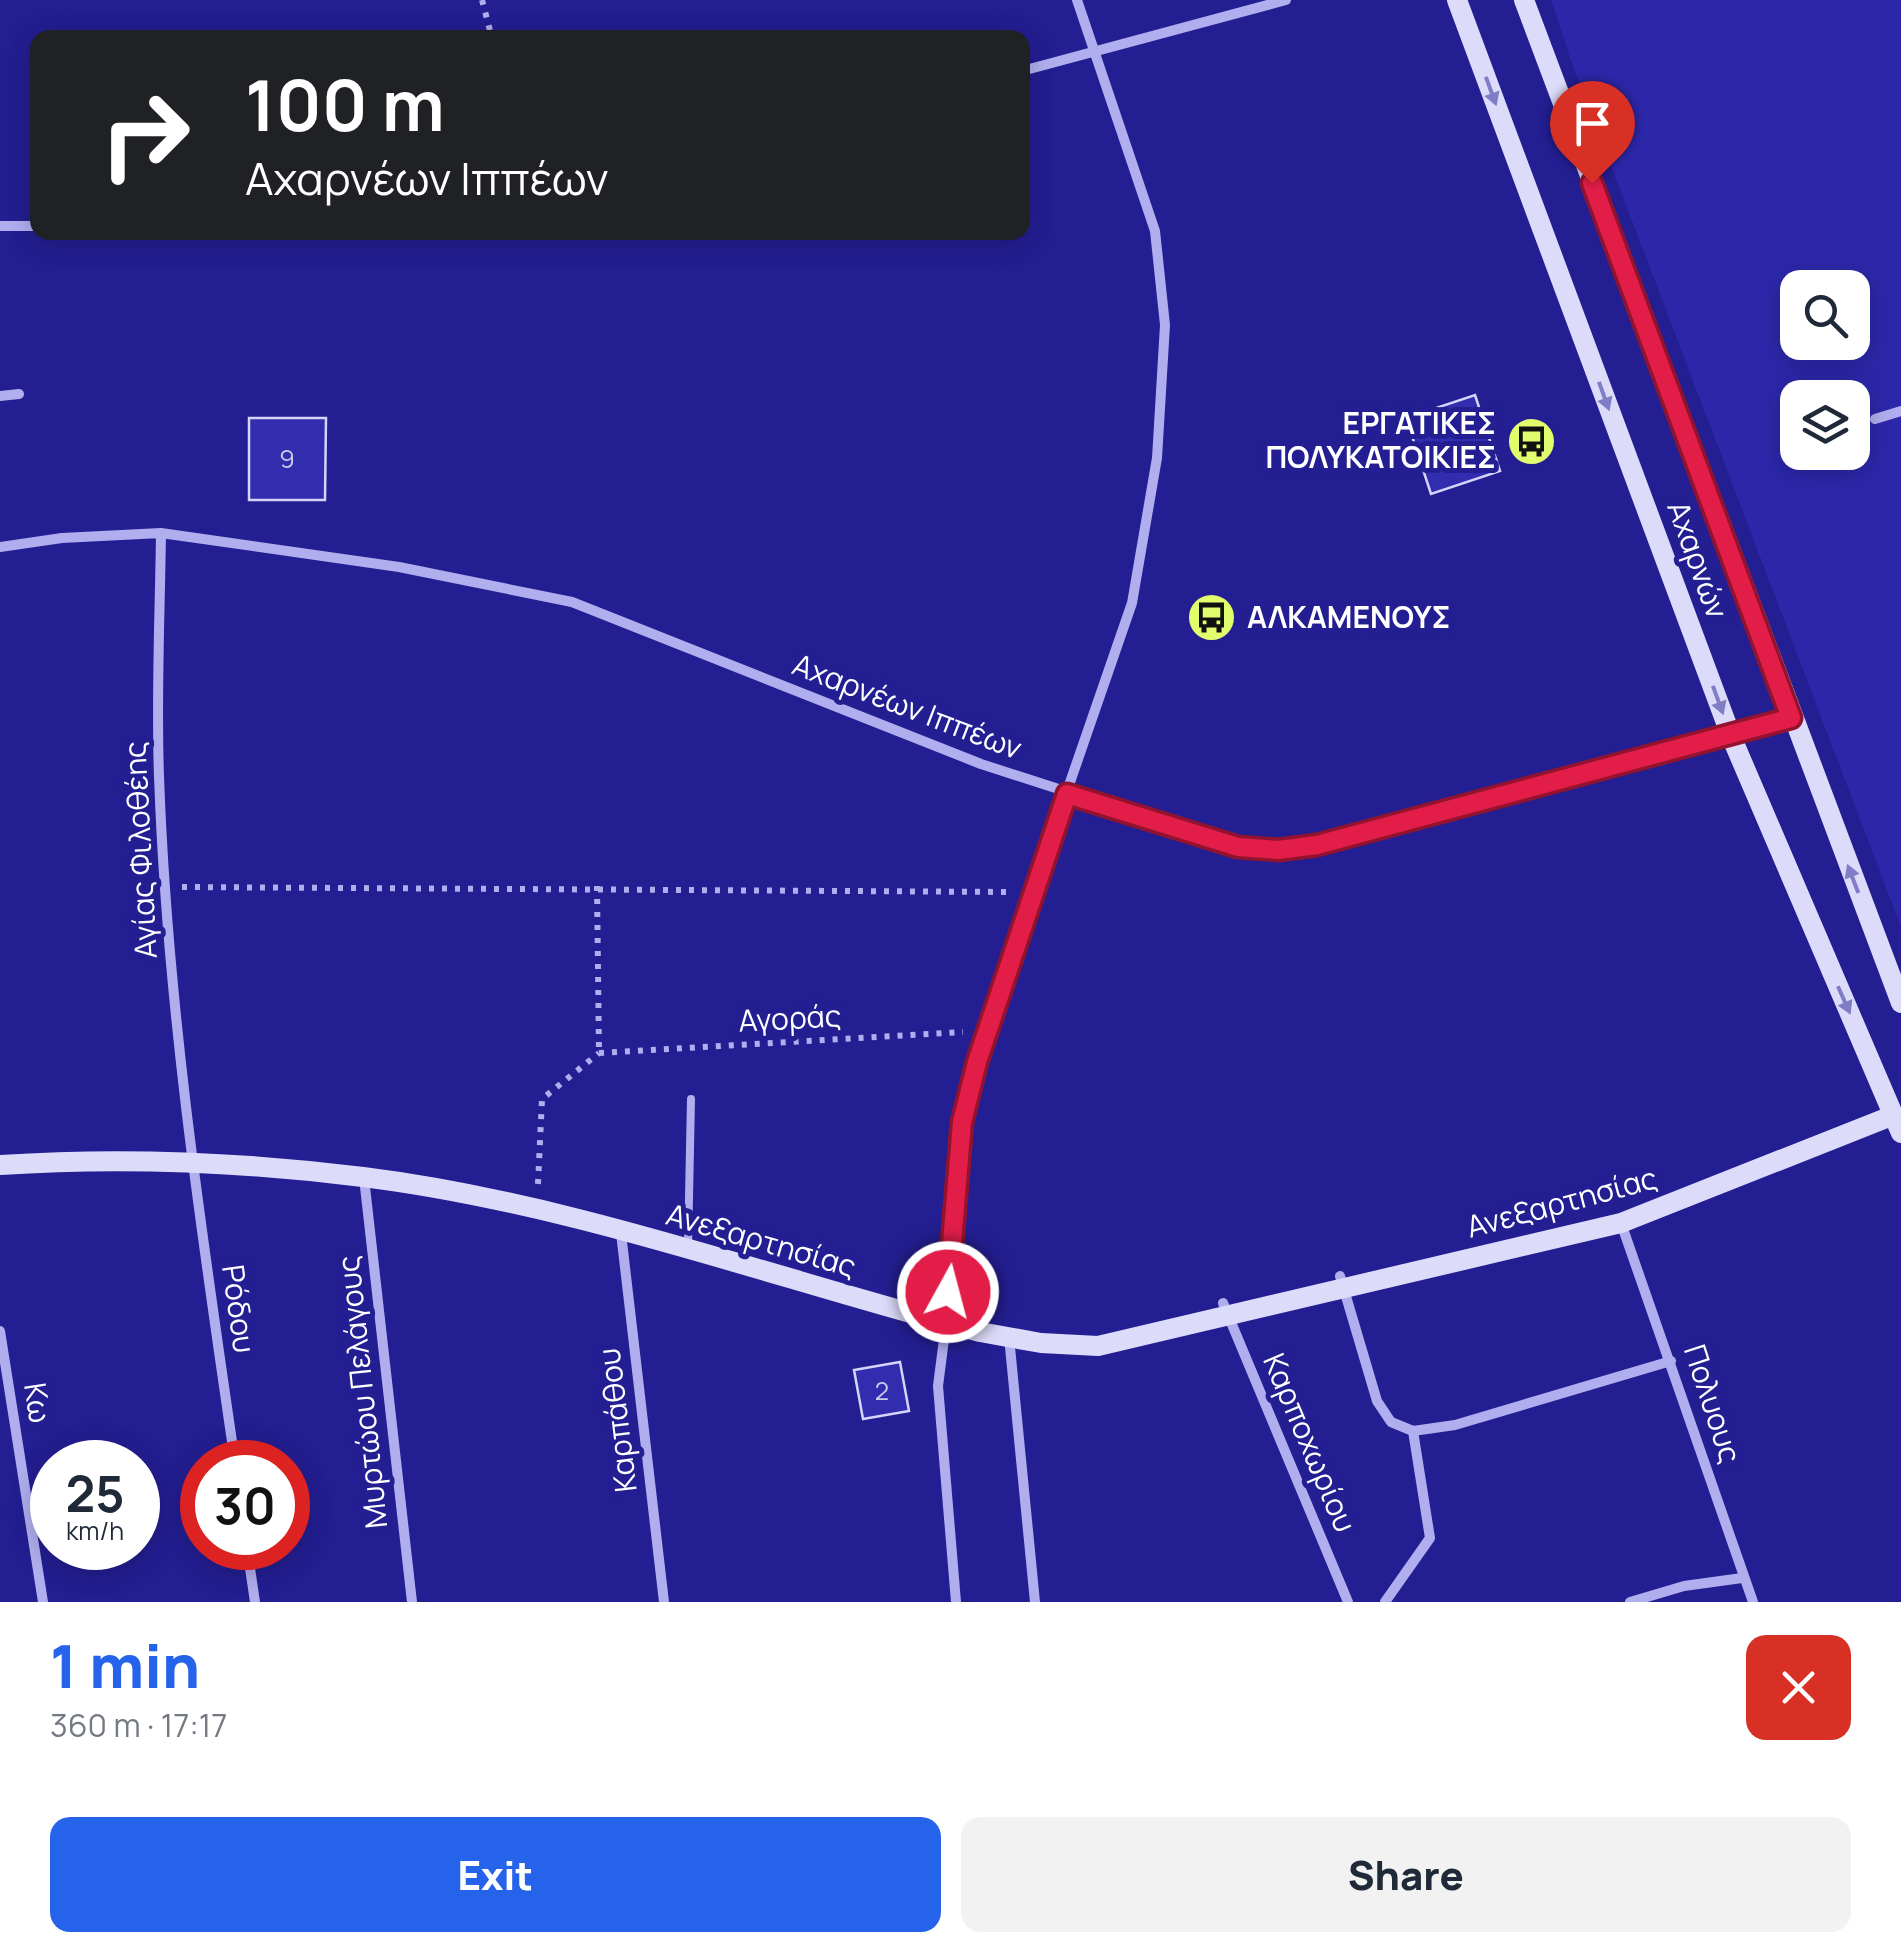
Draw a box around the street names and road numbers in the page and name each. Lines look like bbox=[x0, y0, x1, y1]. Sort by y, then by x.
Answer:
street label: Αχαρνών bbox=[1658, 495, 1739, 624]
street label: Αχαρνέων Ιππέων bbox=[787, 643, 1028, 768]
street label: Αγίας Φιλοθέης bbox=[113, 740, 166, 960]
street label: Αγοράς bbox=[737, 994, 842, 1041]
street label: Ανεξαρτησίας bbox=[1462, 1156, 1661, 1247]
street label: Ανεξαρτησίας bbox=[662, 1193, 861, 1286]
street label: Μυρτώου Πελάγους bbox=[327, 1254, 396, 1531]
street label: Ρόδου bbox=[213, 1262, 266, 1356]
street label: Πολυους bbox=[1675, 1339, 1752, 1468]
street label: Καρπάθου bbox=[587, 1346, 646, 1495]
street label: Καρποχωρίου bbox=[1254, 1347, 1366, 1538]
street label: Κω bbox=[15, 1380, 62, 1426]

